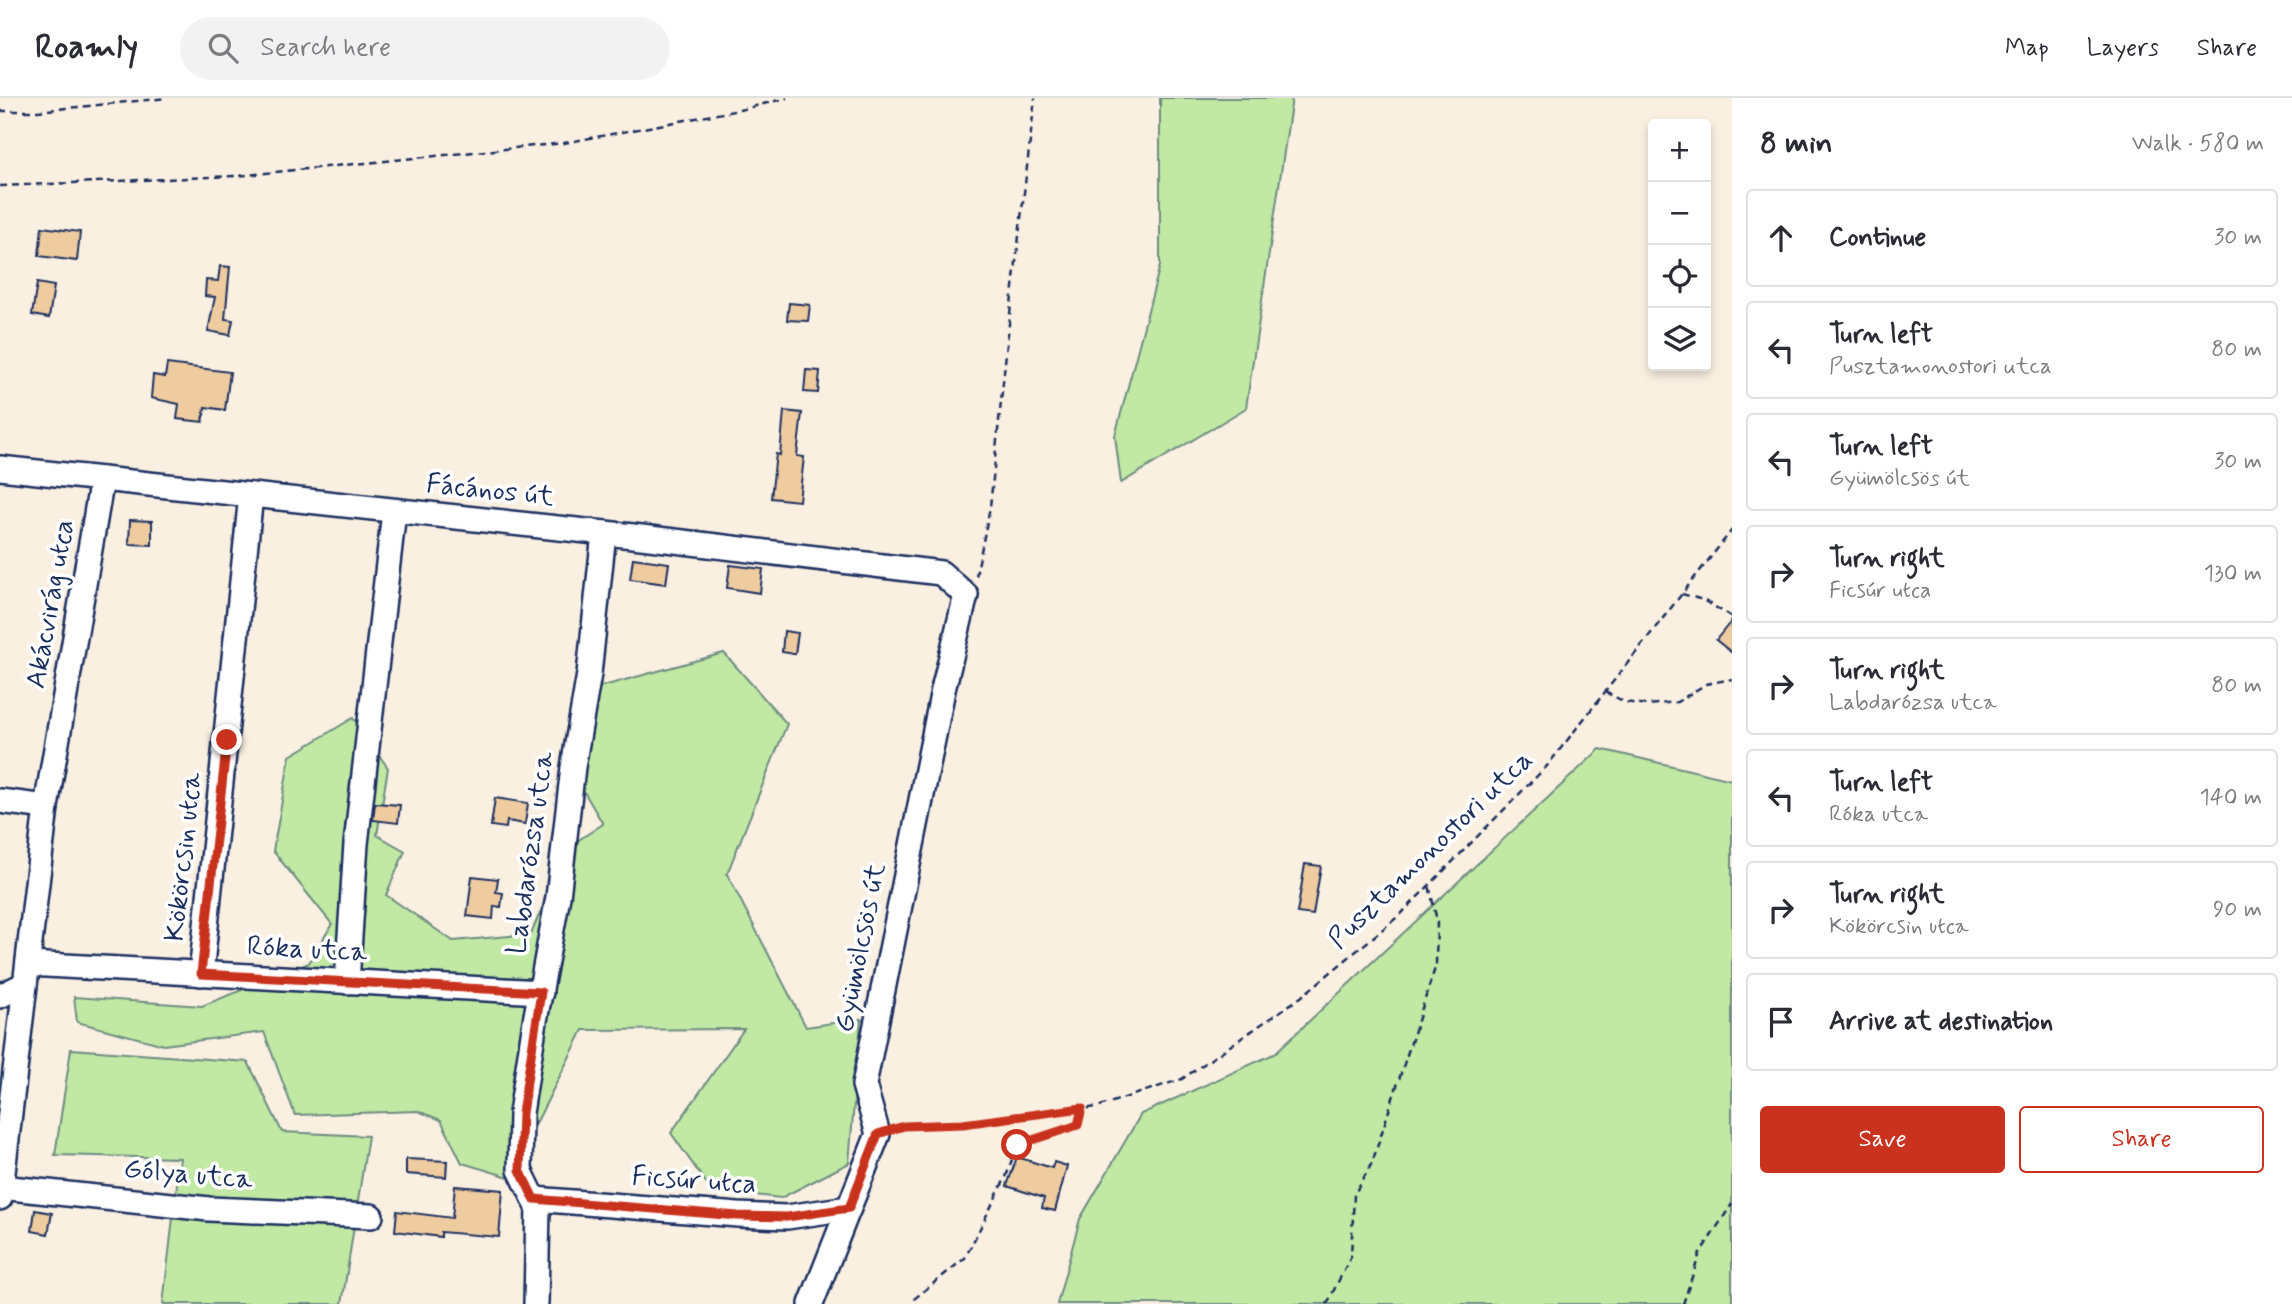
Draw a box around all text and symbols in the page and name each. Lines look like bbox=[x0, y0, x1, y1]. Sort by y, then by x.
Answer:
search box bbox=[180, 17, 670, 80]
text: Roamly bbox=[35, 26, 138, 70]
icon: search bbox=[204, 29, 242, 67]
text: Search here bbox=[260, 31, 391, 65]
text: Map bbox=[2005, 33, 2049, 64]
text: Layers bbox=[2087, 33, 2159, 64]
text: Share bbox=[2197, 33, 2257, 64]
map controls bbox=[1648, 119, 1711, 371]
button: + bbox=[1648, 119, 1711, 182]
text: 8 min bbox=[1760, 124, 1833, 163]
text: Walk · 580 m bbox=[2132, 129, 2264, 159]
button: − bbox=[1648, 182, 1711, 245]
icon: ahead bbox=[1762, 219, 1800, 257]
text: Continue bbox=[1829, 221, 1926, 255]
text: 30 m bbox=[2214, 223, 2262, 253]
button: locate bbox=[1648, 245, 1711, 308]
button: layers bbox=[1648, 308, 1711, 371]
text: Turn left bbox=[1829, 318, 1933, 352]
icon: left bbox=[1762, 331, 1800, 369]
text: 80 m bbox=[2211, 335, 2262, 365]
text: Pusztamonostori utca bbox=[1829, 352, 2052, 382]
text: Turn left bbox=[1829, 430, 1933, 464]
icon: left bbox=[1762, 443, 1800, 481]
text: 30 m bbox=[2214, 447, 2262, 477]
text: Gyümölcsös út bbox=[1829, 464, 1970, 494]
street label: Fácános út bbox=[424, 466, 556, 516]
street label: Akácvirág utca bbox=[18, 517, 84, 691]
text: Turn right bbox=[1829, 542, 1945, 576]
icon: right bbox=[1762, 555, 1800, 593]
text: 130 m bbox=[2204, 559, 2262, 589]
text: Ficsúr utca bbox=[1829, 576, 1931, 606]
text: Turn right bbox=[1829, 654, 1945, 688]
icon: right bbox=[1762, 667, 1800, 705]
text: 80 m bbox=[2211, 671, 2262, 701]
text: Labdarózsa utca bbox=[1829, 688, 1997, 718]
route end bbox=[211, 724, 242, 755]
street label: Pusztamonostori utca bbox=[1321, 742, 1541, 958]
street label: Labdarózsa utca bbox=[498, 749, 564, 957]
text: Turn left bbox=[1829, 766, 1933, 800]
street label: Kökörcsin utca bbox=[157, 770, 211, 943]
icon: left bbox=[1762, 779, 1800, 817]
text: 140 m bbox=[2199, 783, 2262, 813]
text: Róka utca bbox=[1829, 800, 1928, 830]
street label: Gyümölcsös út bbox=[826, 860, 896, 1036]
text: Turn right bbox=[1829, 878, 1945, 912]
icon: right bbox=[1762, 891, 1800, 929]
text: 90 m bbox=[2213, 895, 2262, 925]
text: Kökörcsin utca bbox=[1829, 912, 1969, 942]
street label: Róka utca bbox=[246, 928, 368, 972]
icon: arrive bbox=[1762, 1003, 1800, 1041]
text: Arrive at destination bbox=[1829, 1005, 2053, 1039]
button: Save bbox=[1760, 1106, 2005, 1173]
button: Share bbox=[2019, 1106, 2264, 1173]
route start bbox=[1001, 1129, 1032, 1160]
street label: Gólya utca bbox=[122, 1151, 254, 1199]
street label: Ficsúr utca bbox=[631, 1158, 757, 1204]

